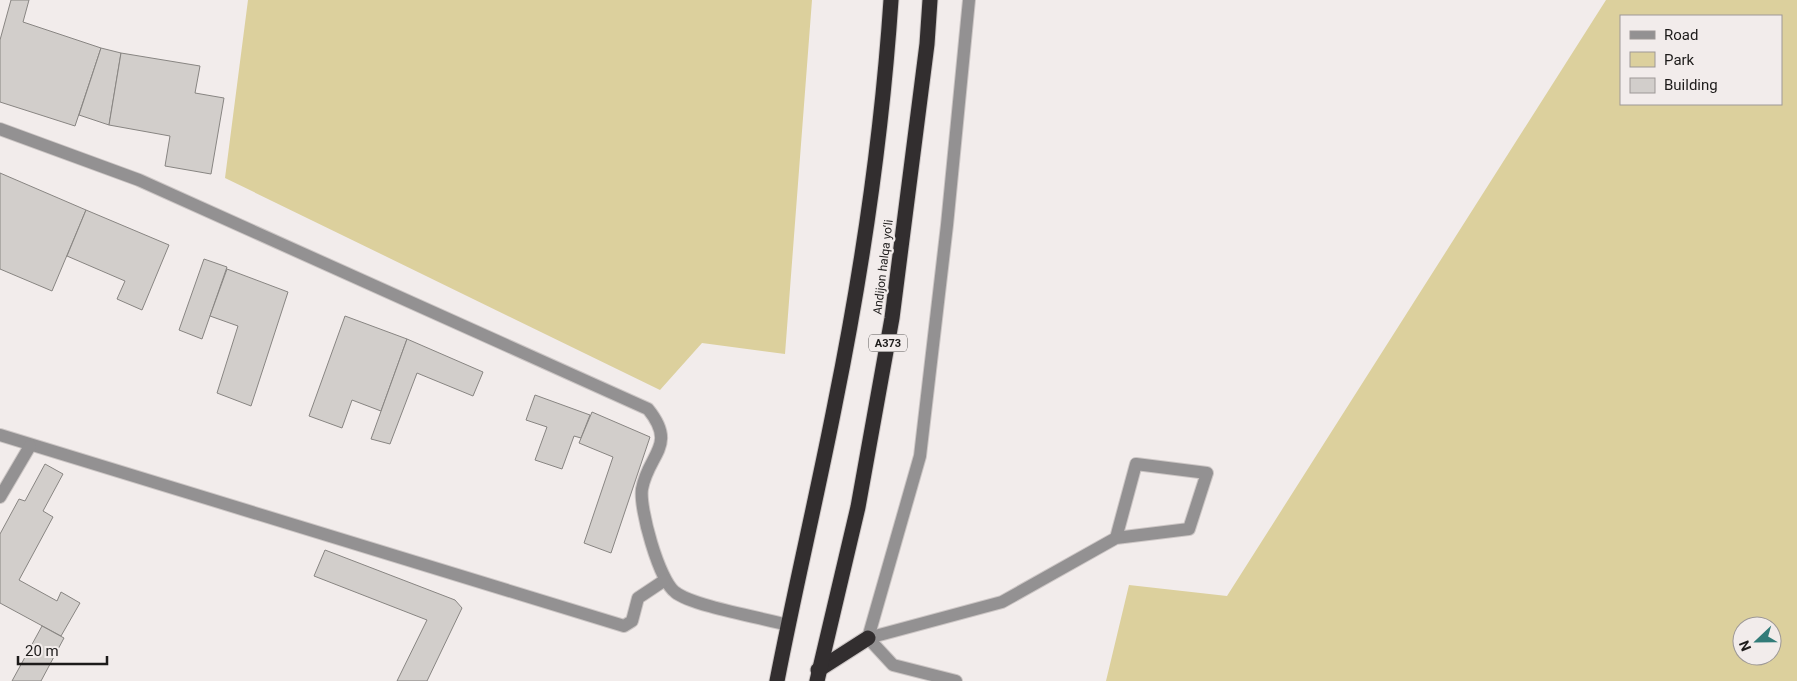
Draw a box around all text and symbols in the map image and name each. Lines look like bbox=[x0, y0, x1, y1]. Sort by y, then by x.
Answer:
legend bbox=[1620, 15, 1782, 105]
text: Road bbox=[1664, 26, 1698, 44]
text: Park bbox=[1664, 51, 1695, 69]
text: Building bbox=[1664, 76, 1718, 94]
street label: Andijon halqa yo‘li bbox=[870, 219, 896, 315]
road number: A373 bbox=[869, 334, 907, 352]
north arrow bbox=[1732, 616, 1782, 666]
scale bar bbox=[18, 634, 106, 666]
text: N bbox=[1736, 638, 1754, 653]
text: 20 m bbox=[25, 642, 59, 660]

